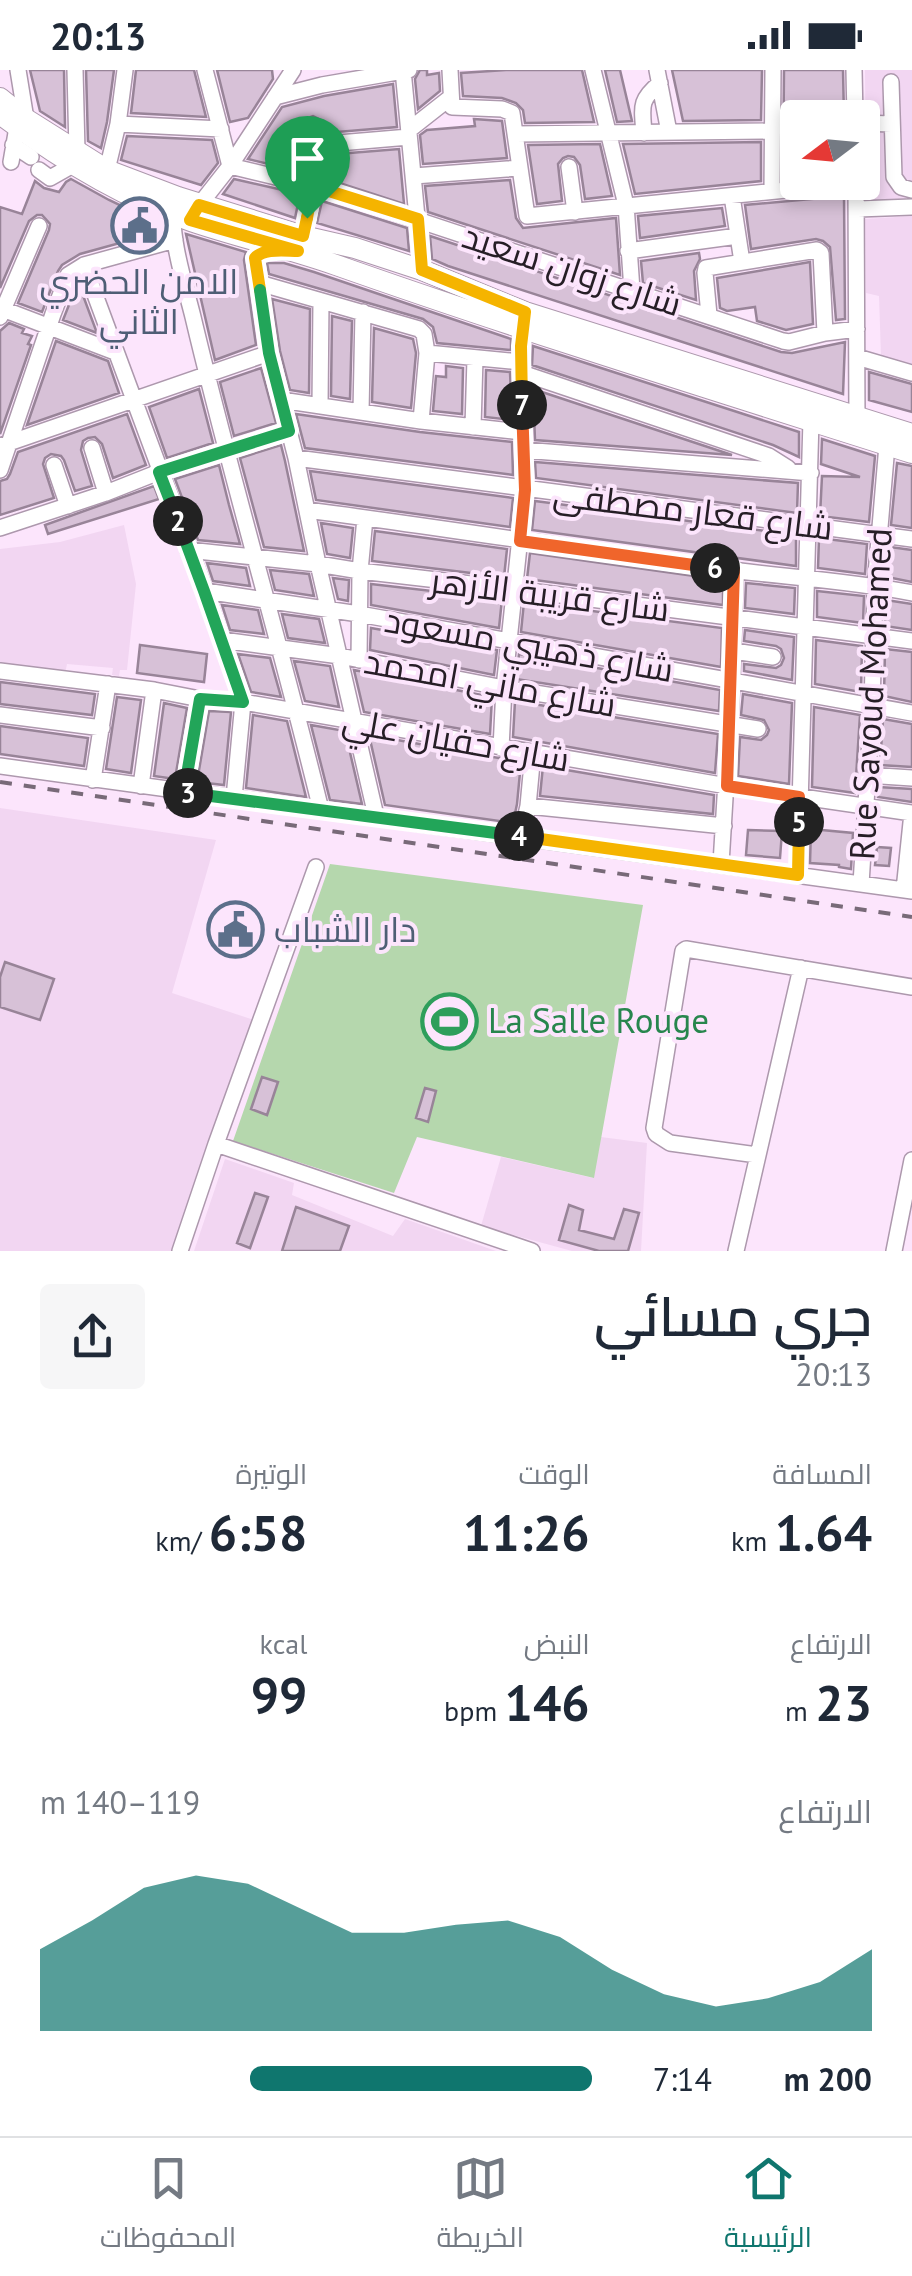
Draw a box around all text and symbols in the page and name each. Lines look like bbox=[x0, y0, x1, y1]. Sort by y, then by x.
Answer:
text: 20:13 bbox=[50, 11, 146, 60]
north arrow bbox=[780, 100, 880, 200]
map controls bbox=[780, 100, 880, 200]
pin bbox=[265, 116, 350, 219]
icon: arrive bbox=[280, 131, 335, 186]
public building icon: الامن الحضري الثاني bbox=[109, 196, 169, 256]
street label: شارع زوان سعيد bbox=[457, 212, 688, 327]
place label: الامن الحضري الثاني bbox=[40, 258, 238, 349]
pin: 7 bbox=[497, 380, 547, 430]
text: 7 bbox=[514, 386, 530, 423]
street label: شارع قعار مصطفى bbox=[551, 470, 836, 551]
pin: 2 bbox=[153, 496, 203, 546]
text: 2 bbox=[170, 502, 186, 539]
street label: Rue Sayoud Mohamed bbox=[838, 527, 902, 861]
pin: 6 bbox=[690, 543, 740, 593]
text: 6 bbox=[707, 549, 723, 586]
street label: شارع قريبة الأزهر bbox=[426, 556, 672, 632]
street label: شارع ذهيبي مسعود bbox=[380, 596, 677, 697]
street label: شارع ماني امحمد bbox=[360, 637, 620, 732]
street label: شارع حفيان علي bbox=[338, 696, 573, 787]
pin: 3 bbox=[163, 768, 213, 818]
text: 3 bbox=[180, 774, 196, 811]
pin: 5 bbox=[774, 797, 824, 847]
text: 5 bbox=[791, 803, 807, 840]
pin: 4 bbox=[494, 811, 544, 861]
text: 4 bbox=[511, 817, 527, 854]
public building icon: دار الشباب bbox=[205, 900, 265, 960]
place label: دار الشباب bbox=[274, 906, 416, 952]
sports icon: La Salle Rouge bbox=[419, 991, 479, 1051]
place label: La Salle Rouge bbox=[488, 997, 709, 1043]
text: جري مسائي bbox=[594, 1280, 872, 1351]
button: share bbox=[40, 1284, 145, 1389]
text: 20:13 bbox=[795, 1353, 872, 1395]
text: الوتيرة bbox=[235, 1455, 307, 1492]
text: الوقت bbox=[518, 1455, 590, 1492]
text: المسافة bbox=[772, 1455, 872, 1492]
text: 6:58 bbox=[209, 1500, 307, 1565]
text: 11:26 bbox=[463, 1500, 590, 1565]
text: 1.64 bbox=[775, 1500, 872, 1565]
text: /km bbox=[155, 1522, 209, 1559]
text: km bbox=[731, 1522, 775, 1559]
text: kcal bbox=[260, 1625, 307, 1662]
text: النبض bbox=[524, 1625, 590, 1662]
text: الارتفاع bbox=[790, 1625, 872, 1662]
text: 99 bbox=[251, 1662, 307, 1727]
text: 146 bbox=[505, 1670, 590, 1735]
text: 23 bbox=[815, 1670, 872, 1735]
text: bpm bbox=[444, 1692, 505, 1729]
text: m bbox=[785, 1692, 815, 1729]
text: 119–140 m bbox=[40, 1781, 200, 1823]
text: الارتفاع bbox=[778, 1790, 872, 1832]
text: 7:14 bbox=[653, 2058, 712, 2100]
text: 200 m bbox=[784, 2058, 872, 2100]
tab: المحفوظات bbox=[100, 2151, 236, 2263]
tab: الخريطة bbox=[437, 2151, 524, 2263]
tab: الرئيسية bbox=[724, 2151, 812, 2263]

